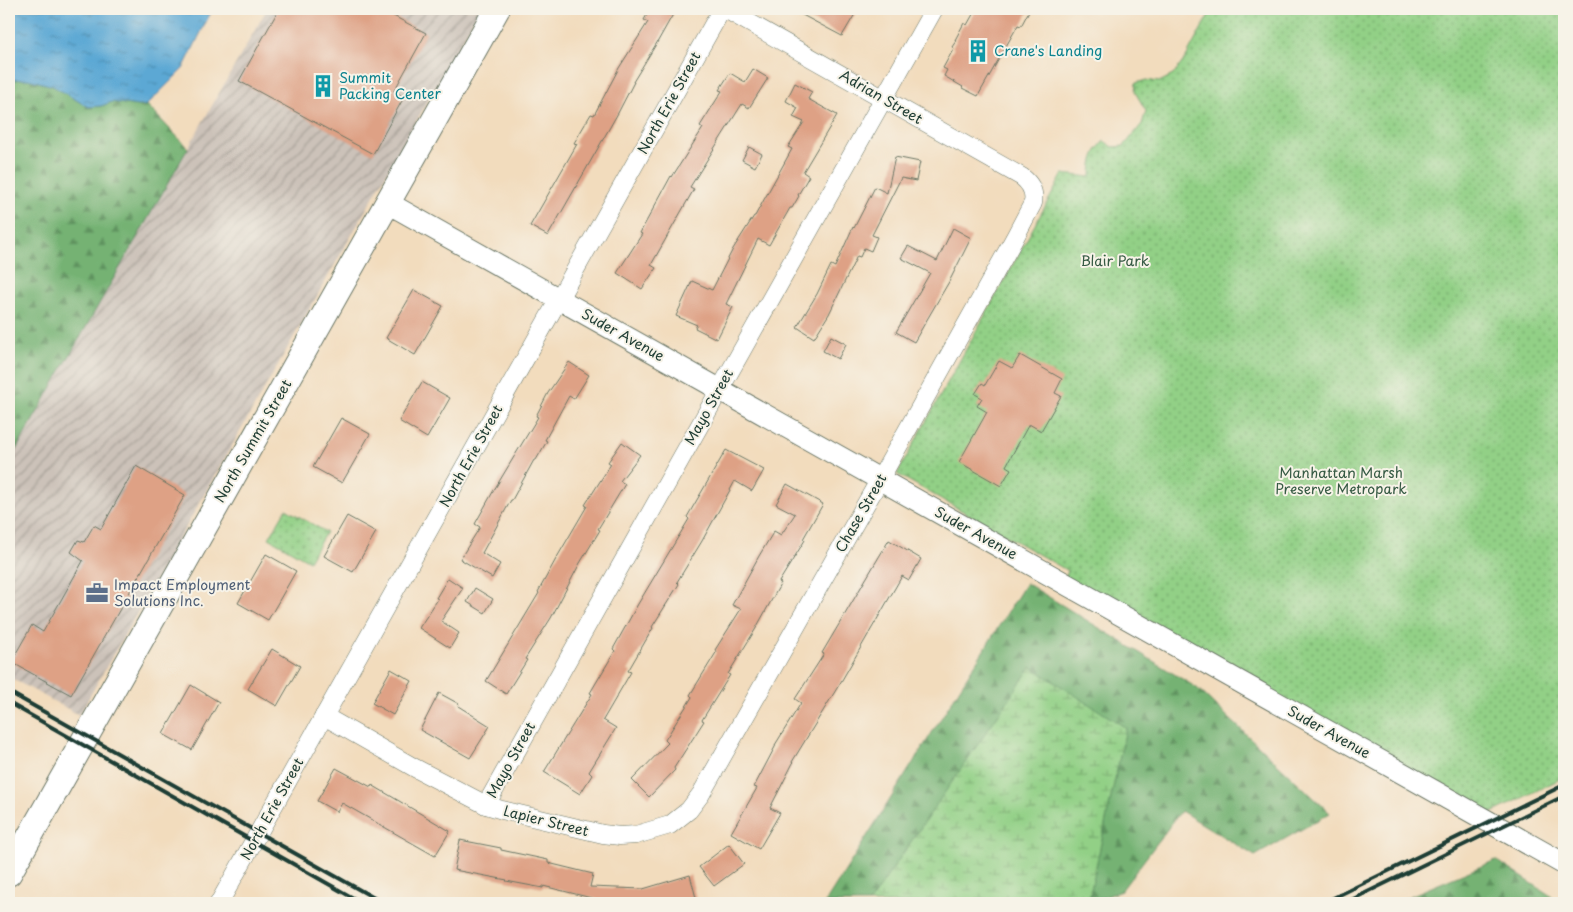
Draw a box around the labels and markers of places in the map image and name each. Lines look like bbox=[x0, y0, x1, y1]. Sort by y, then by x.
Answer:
building icon: Crane's Landing bbox=[965, 38, 991, 64]
place label: Crane's Landing bbox=[994, 40, 1102, 61]
place label: Summit Packing Center bbox=[339, 67, 441, 104]
building icon: Summit Packing Center bbox=[310, 73, 336, 99]
place label: Impact Employment Solutions Inc. bbox=[114, 574, 251, 611]
office icon: Impact Employment Solutions Inc. bbox=[84, 580, 110, 606]

